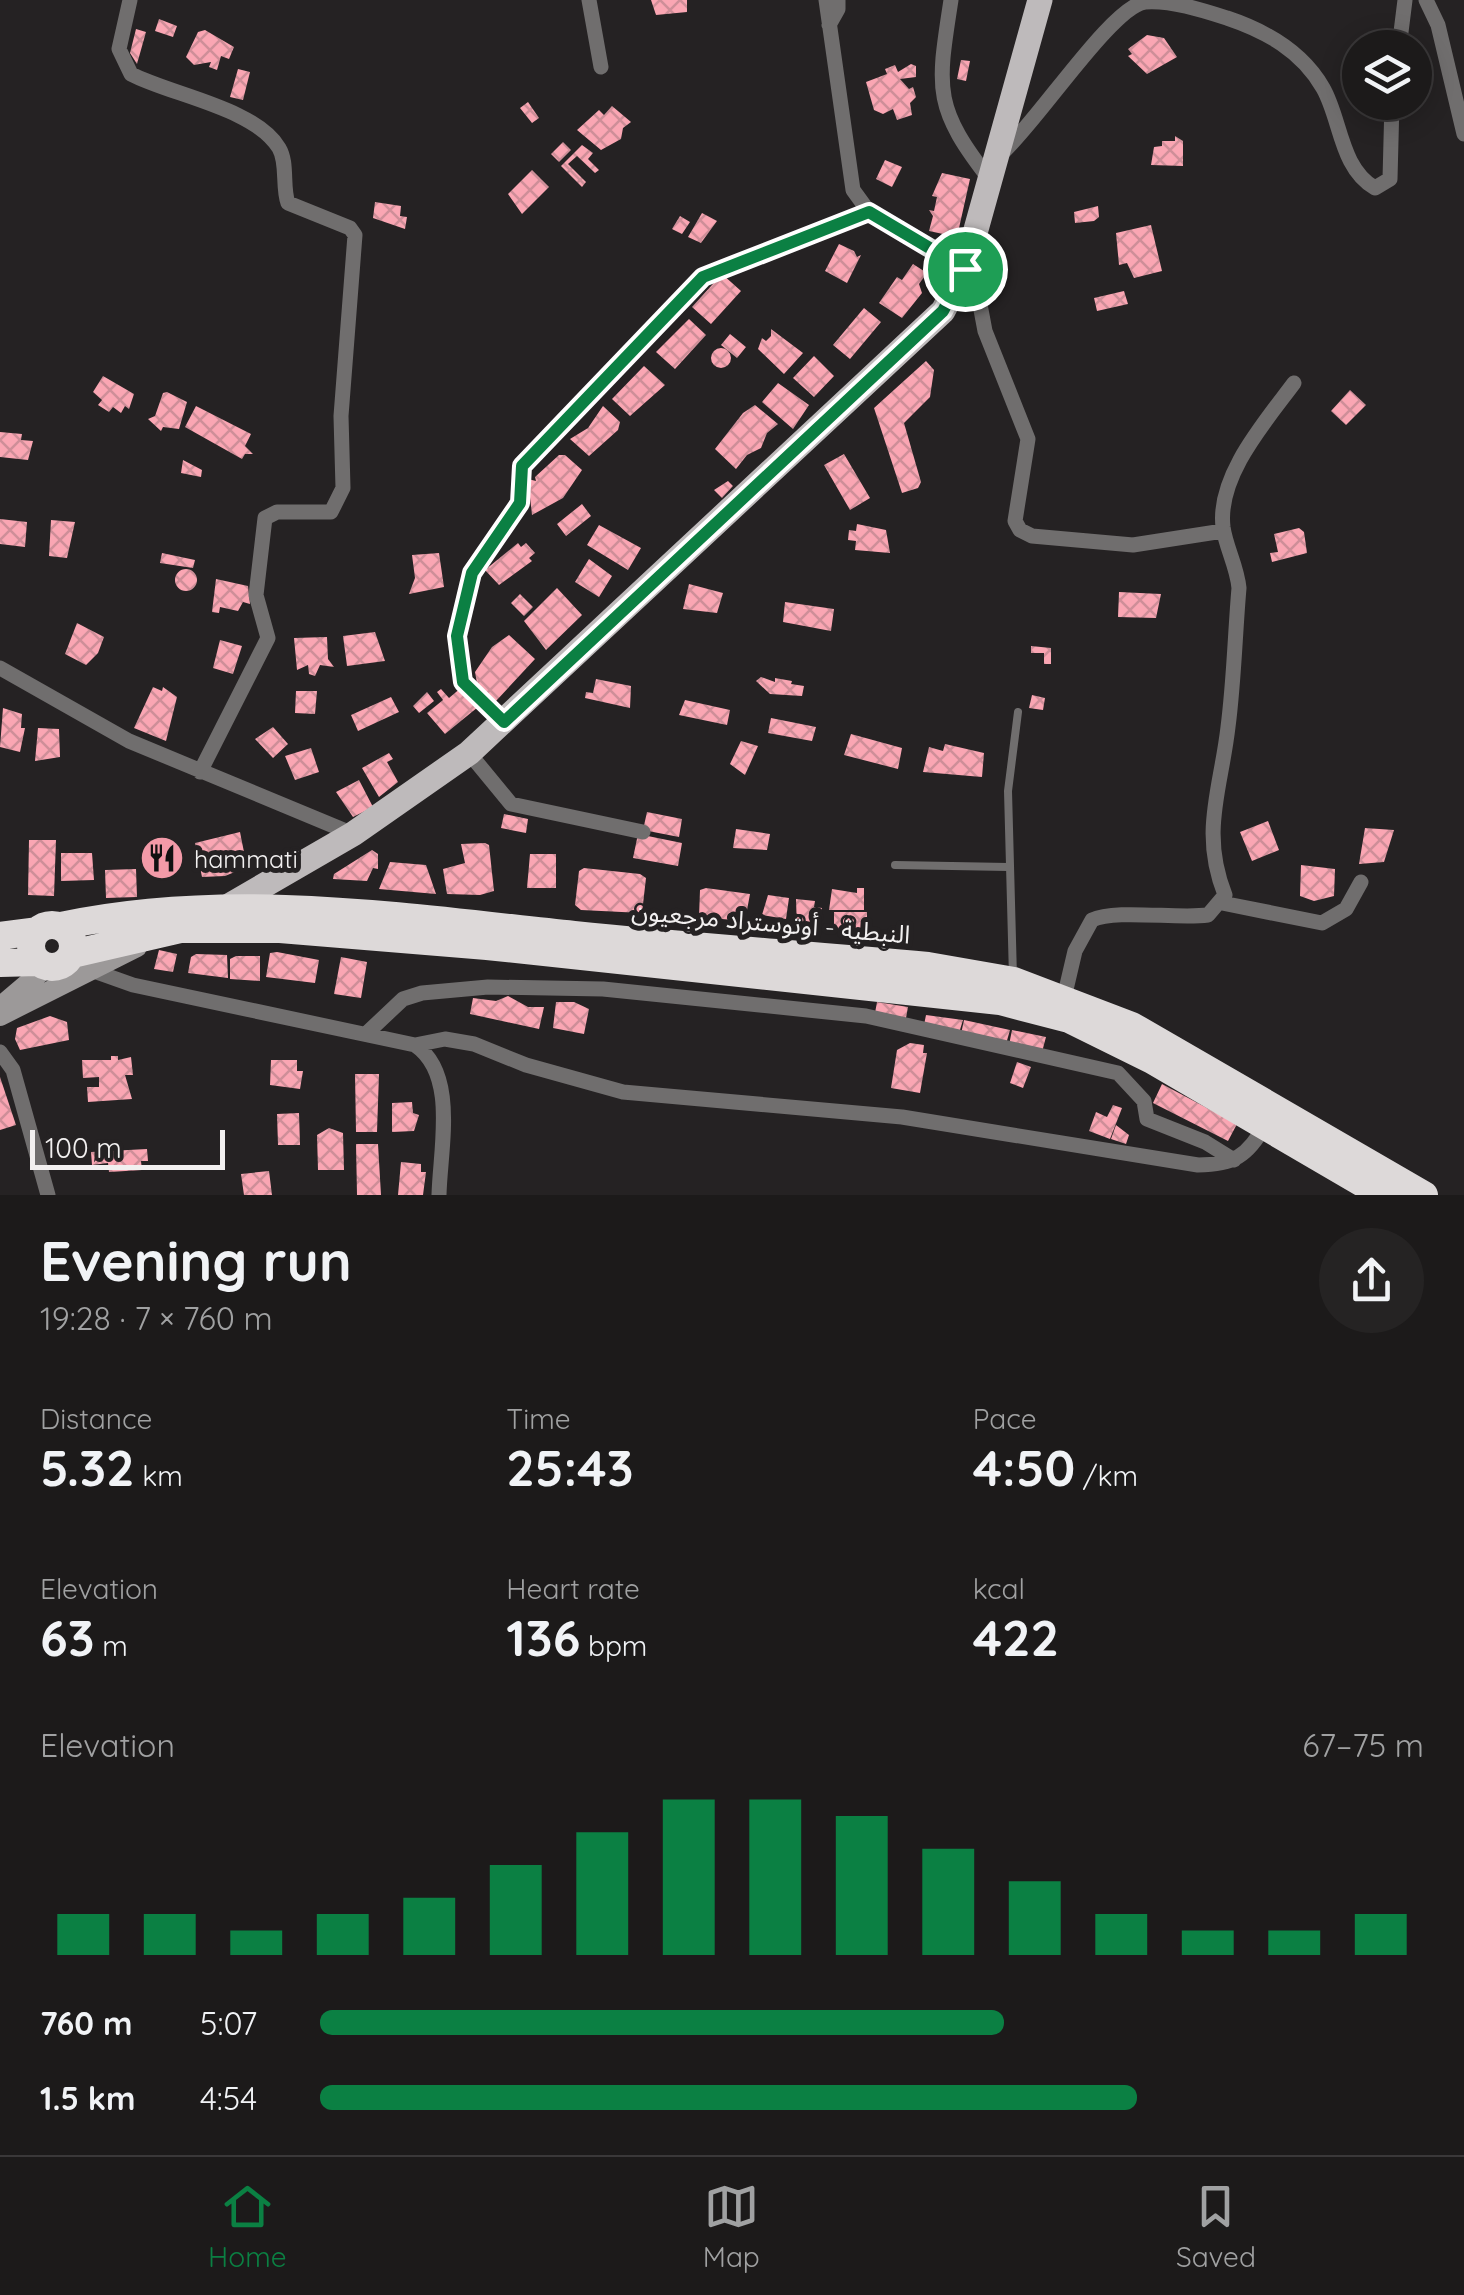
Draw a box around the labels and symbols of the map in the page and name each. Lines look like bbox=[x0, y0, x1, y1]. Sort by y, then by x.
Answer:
pin bbox=[923, 227, 1008, 312]
restaurant icon: hammati bbox=[139, 835, 185, 881]
place label: hammati bbox=[194, 843, 298, 874]
street label: النبطية - أوتوستراد مرجعيون bbox=[630, 894, 912, 950]
scale bar bbox=[30, 1125, 225, 1170]

